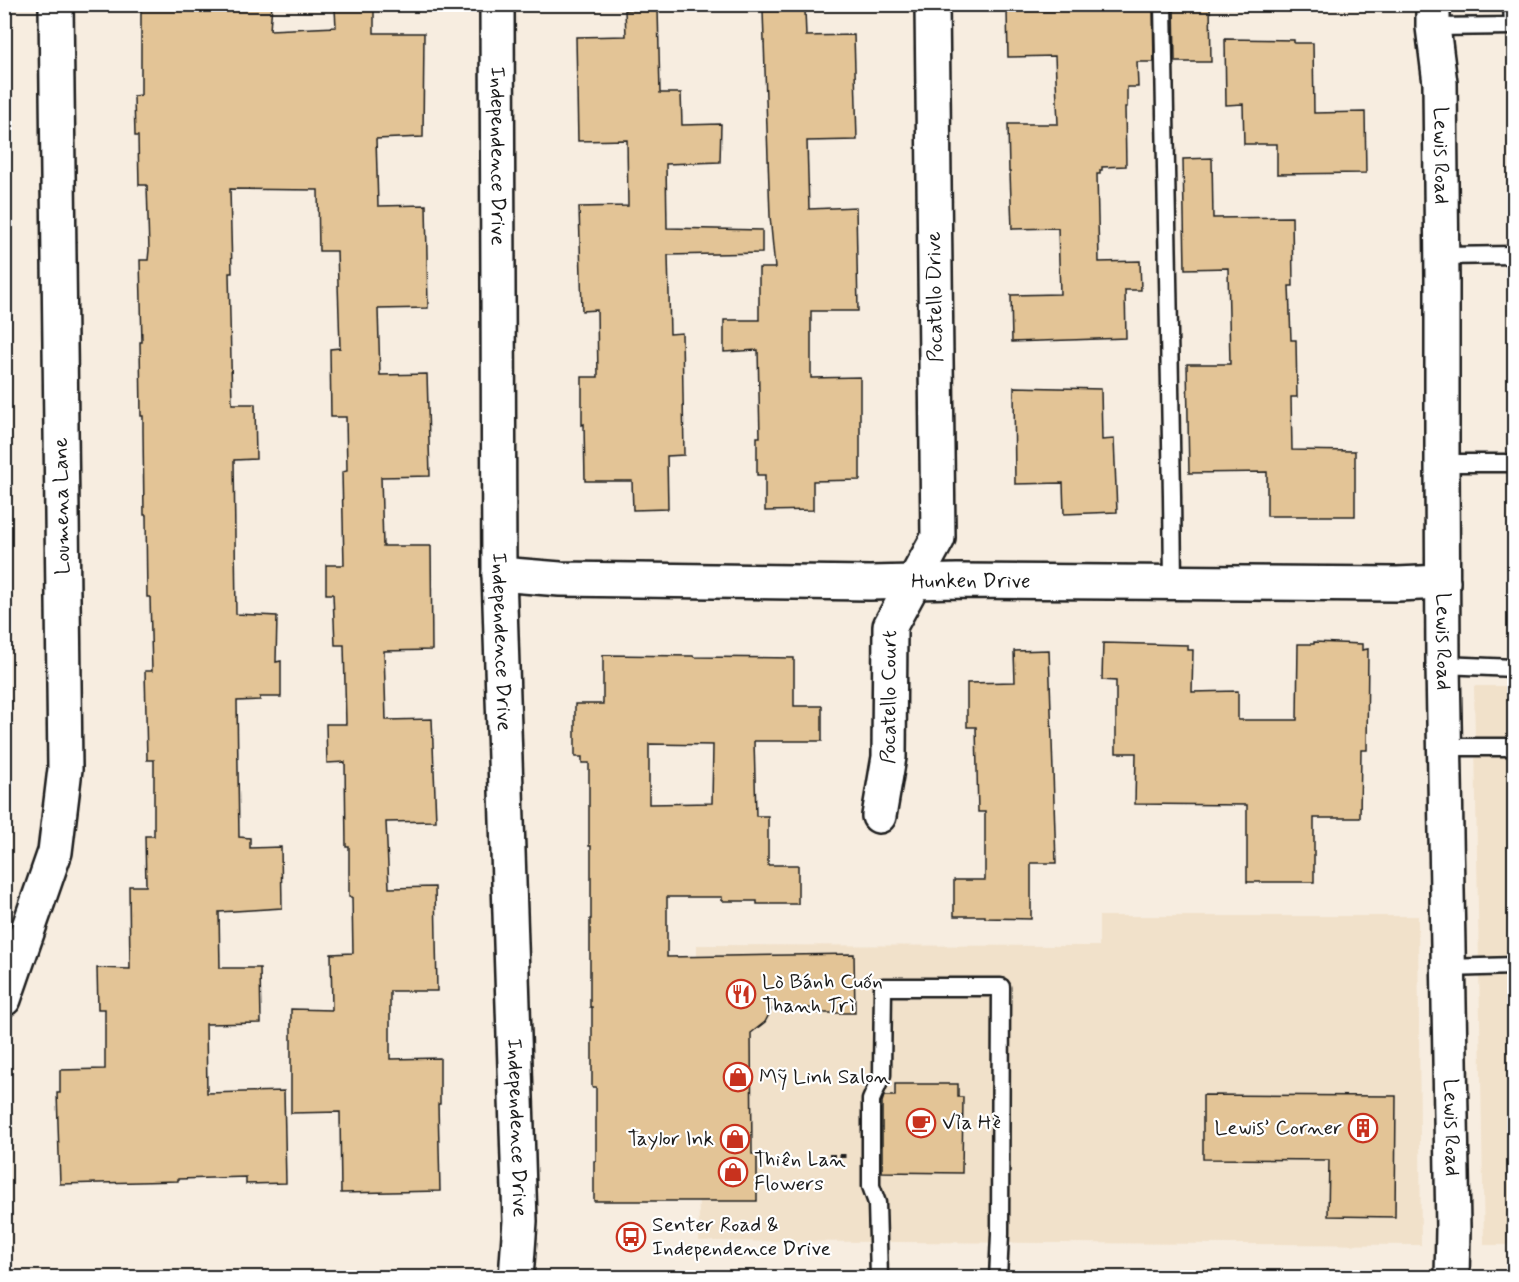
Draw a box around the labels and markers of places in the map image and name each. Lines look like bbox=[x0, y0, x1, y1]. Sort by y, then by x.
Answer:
place label: Lò Bánh Cuốn Thanh Trì bbox=[762, 968, 883, 1020]
restaurant icon: Lò Bánh Cuốn Thanh Trì bbox=[725, 978, 757, 1010]
shop icon: Mỹ Linh Salon bbox=[722, 1061, 754, 1093]
place label: Mỹ Linh Salon bbox=[759, 1063, 891, 1091]
cafe icon: Vỉa Hè bbox=[905, 1107, 937, 1139]
place label: Vỉa Hè bbox=[942, 1109, 1001, 1137]
building icon: Lewis’ Corner bbox=[1347, 1112, 1379, 1144]
place label: Lewis’ Corner bbox=[1214, 1114, 1342, 1142]
shop icon: Taylor Ink bbox=[719, 1123, 751, 1155]
place label: Taylor Ink bbox=[627, 1125, 714, 1153]
place label: Thiên Lan Flowers bbox=[754, 1146, 846, 1198]
shop icon: Thiên Lan Flowers bbox=[717, 1156, 749, 1188]
place label: Senter Road & Independence Drive bbox=[652, 1211, 831, 1263]
bus stop icon: Senter Road & Independence Drive bbox=[615, 1221, 647, 1253]

